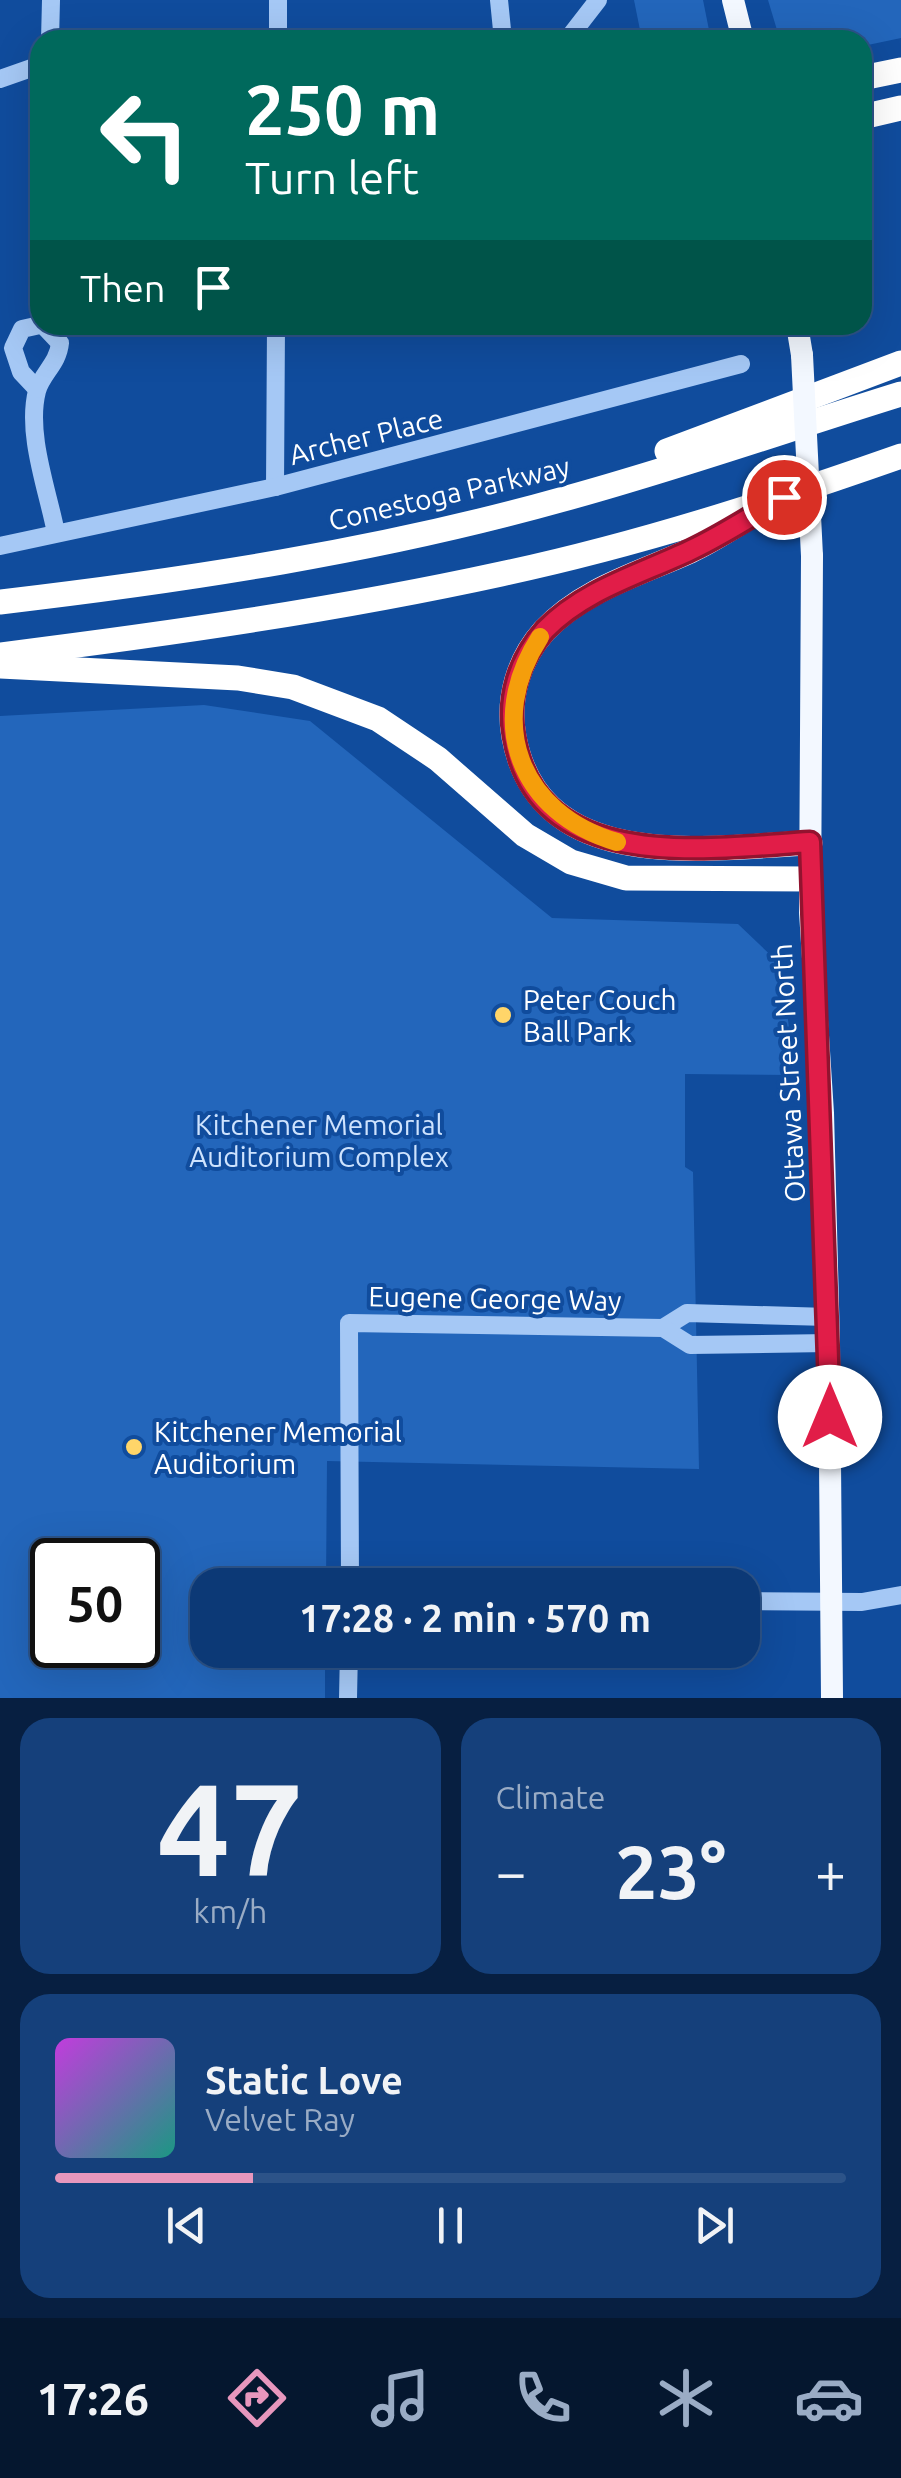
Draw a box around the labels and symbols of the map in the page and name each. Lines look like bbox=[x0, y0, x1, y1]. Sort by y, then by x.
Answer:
street label: Archer Place bbox=[286, 402, 446, 470]
street label: Conestoga Parkway bbox=[325, 450, 573, 536]
pin bbox=[742, 455, 827, 540]
street label: Ottawa Street North bbox=[766, 943, 810, 1203]
place label: Peter Couch Ball Park bbox=[523, 984, 677, 1047]
marker: Peter Couch Ball Park bbox=[492, 1004, 514, 1026]
park label: Kitchener Memorial Auditorium Complex bbox=[189, 1109, 449, 1172]
street label: Eugene George Way bbox=[368, 1280, 622, 1316]
position arrow bbox=[778, 1365, 882, 1469]
place label: Kitchener Memorial Auditorium bbox=[154, 1416, 402, 1479]
marker: Kitchener Memorial Auditorium bbox=[123, 1436, 145, 1458]
speed limit sign: 50 bbox=[30, 1538, 160, 1668]

